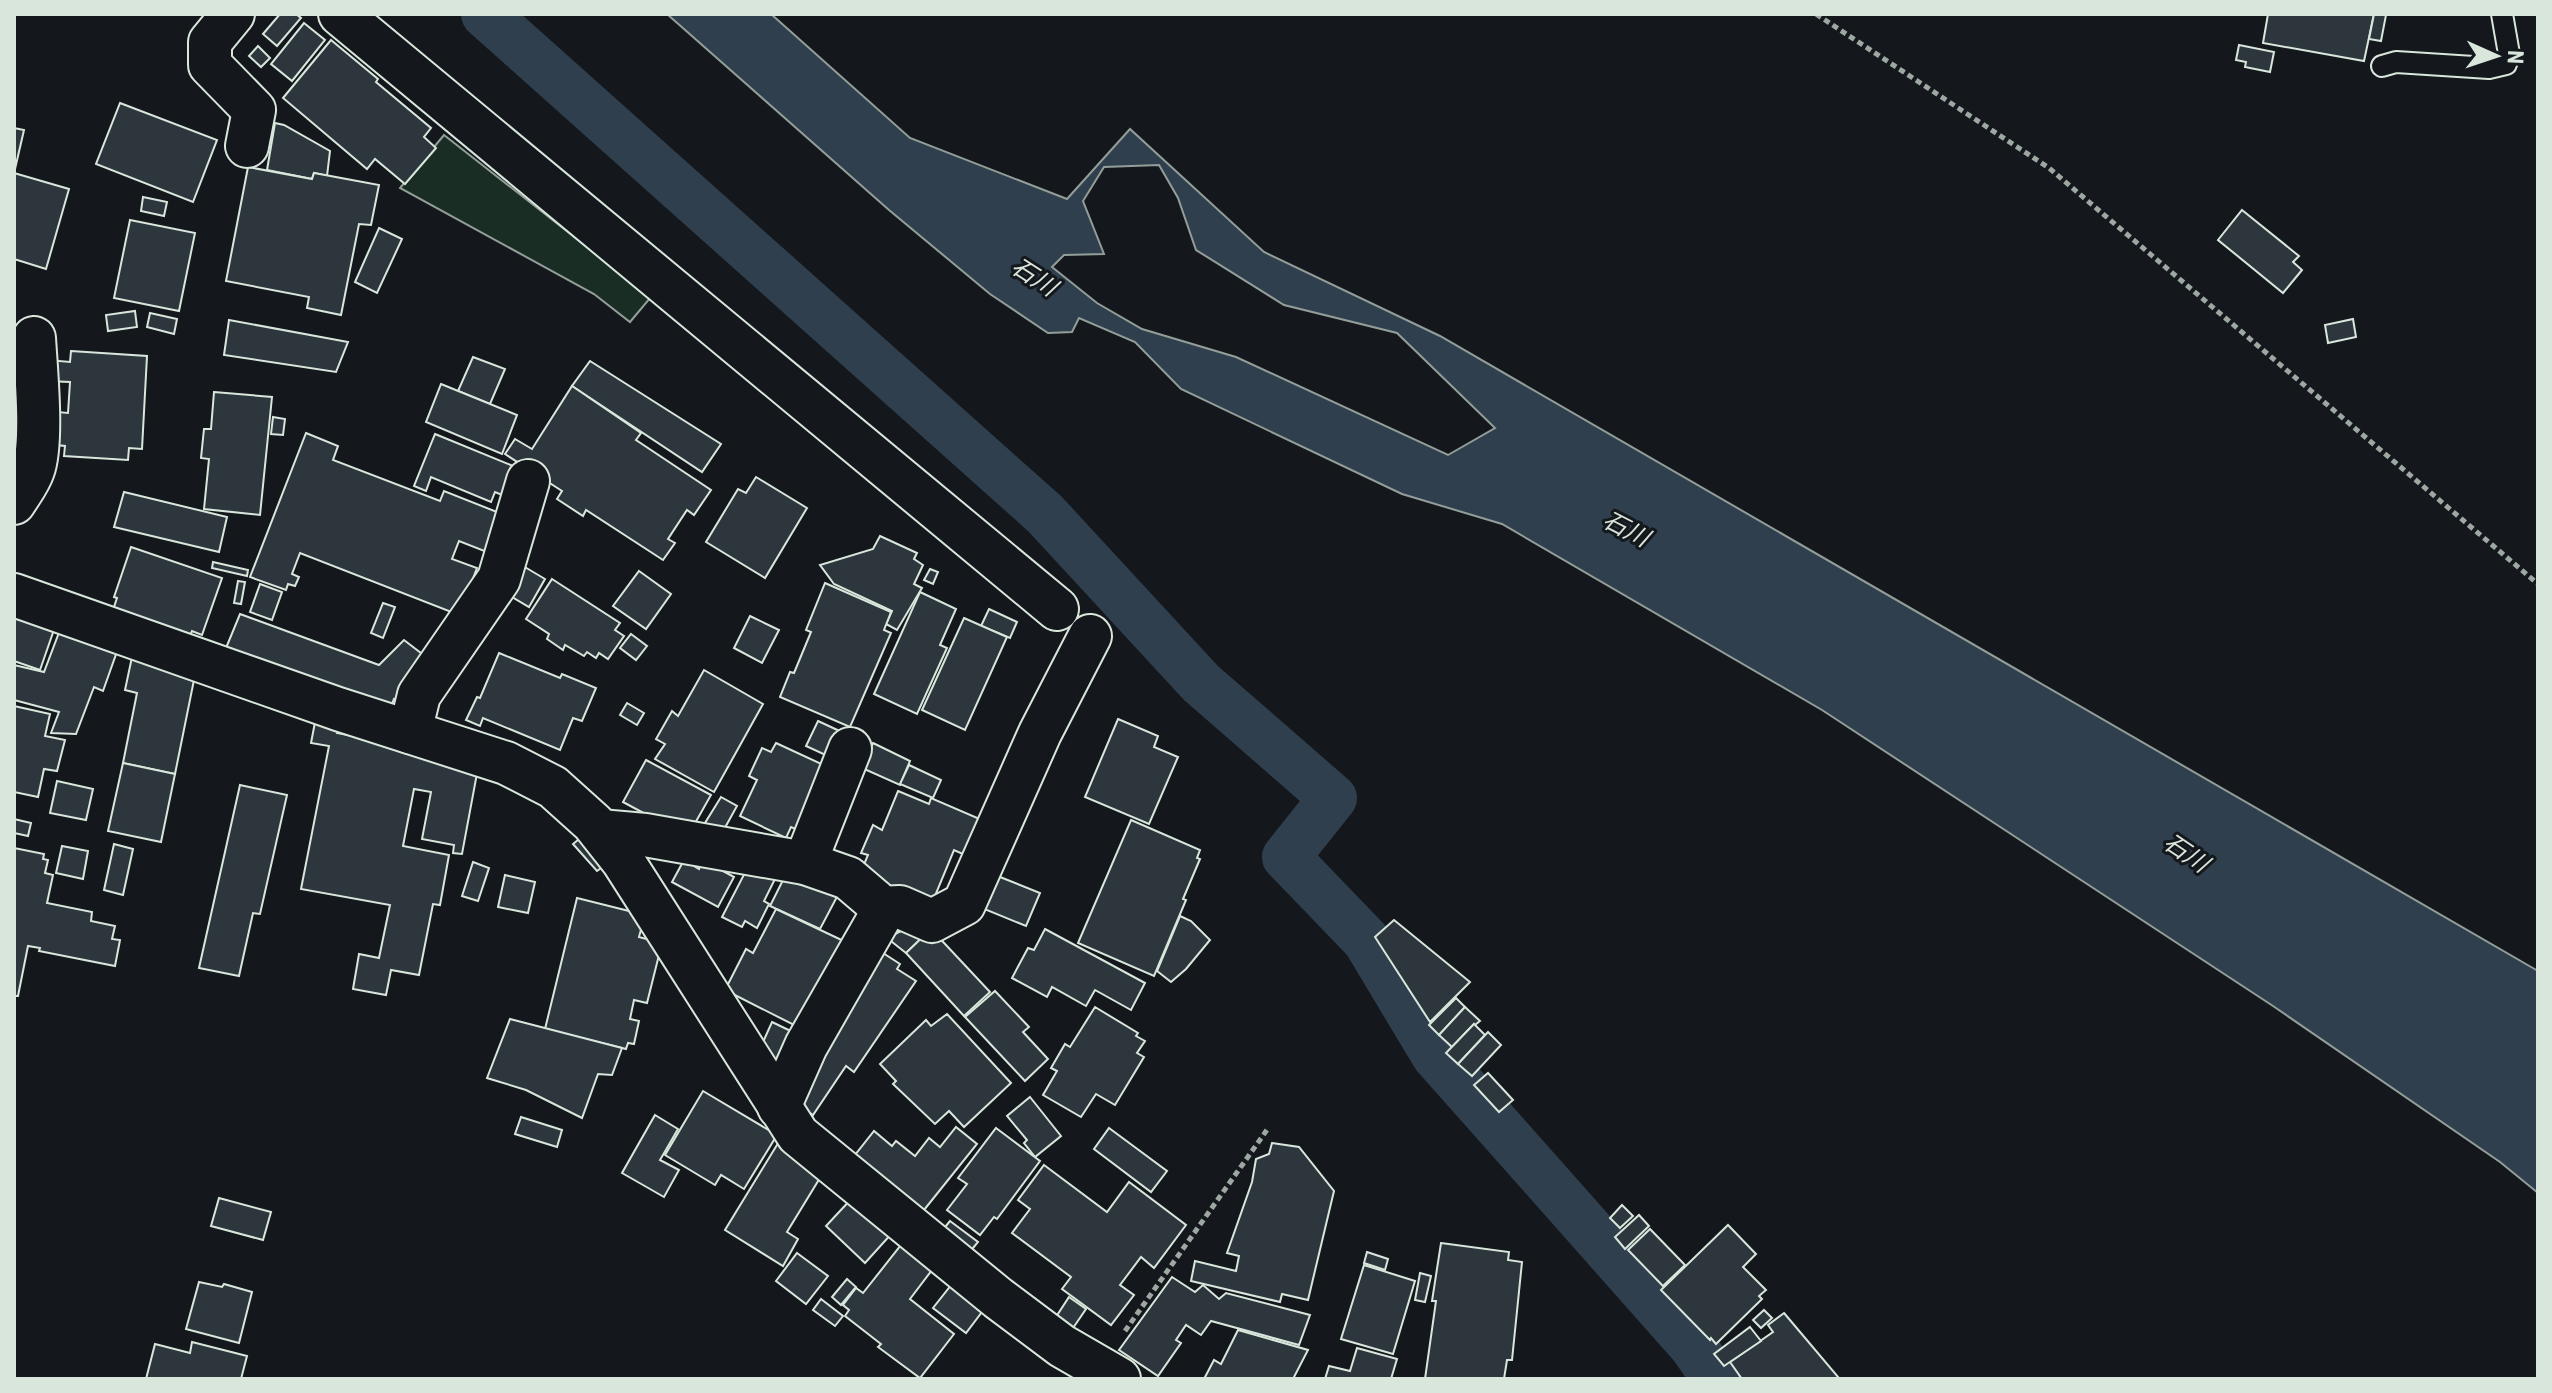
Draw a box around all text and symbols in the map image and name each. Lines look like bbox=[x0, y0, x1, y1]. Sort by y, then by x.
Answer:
north arrow bbox=[2456, 16, 2536, 96]
text: N bbox=[2503, 50, 2528, 64]
water label: 石川 bbox=[1006, 252, 1064, 303]
water label: 石川 bbox=[1598, 506, 1656, 554]
water label: 石川 bbox=[2158, 828, 2216, 880]

